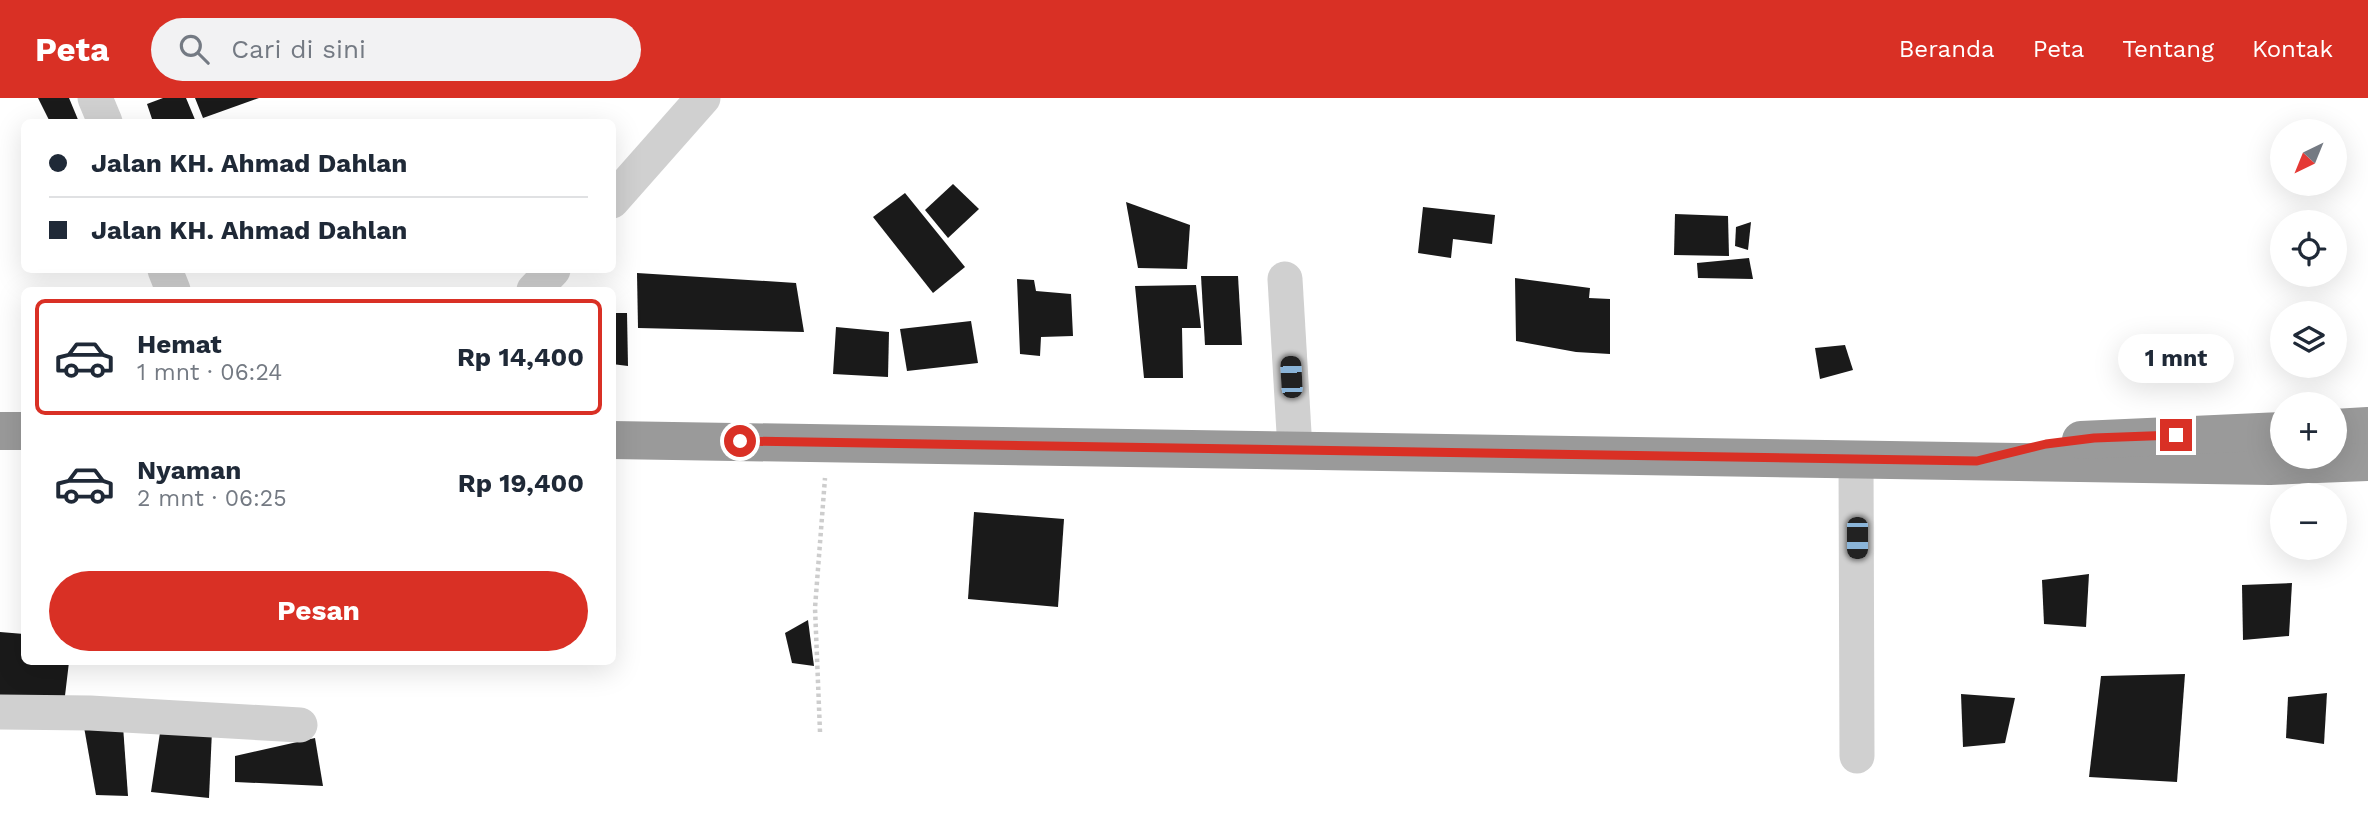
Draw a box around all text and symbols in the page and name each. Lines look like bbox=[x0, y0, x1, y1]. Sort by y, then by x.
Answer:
search box bbox=[151, 18, 641, 81]
text: Peta bbox=[35, 30, 109, 69]
icon: search bbox=[175, 30, 213, 68]
text: Cari di sini bbox=[231, 34, 366, 64]
text: Beranda bbox=[1899, 35, 1995, 63]
text: Peta bbox=[2033, 35, 2084, 63]
text: Tentang bbox=[2122, 35, 2214, 63]
text: Kontak bbox=[2252, 35, 2333, 63]
north arrow bbox=[2270, 119, 2347, 196]
map controls bbox=[2270, 119, 2347, 560]
text: Jalan KH. Ahmad Dahlan bbox=[91, 148, 407, 178]
button: locate bbox=[2270, 210, 2347, 287]
text: Jalan KH. Ahmad Dahlan bbox=[91, 215, 407, 245]
button: layers bbox=[2270, 301, 2347, 378]
icon: car bbox=[53, 326, 116, 389]
text: Hemat bbox=[137, 329, 222, 359]
callout: 1 mnt bbox=[2118, 334, 2234, 382]
text: Rp 14,400 bbox=[457, 342, 584, 372]
text: 1 mnt bbox=[2145, 345, 2207, 372]
car bbox=[1280, 355, 1303, 399]
text: 1 mnt · 06:24 bbox=[137, 359, 282, 386]
button: + bbox=[2270, 392, 2347, 469]
route end bbox=[2160, 419, 2192, 451]
route start bbox=[724, 425, 756, 457]
icon: car bbox=[53, 452, 116, 515]
text: Nyaman bbox=[137, 455, 241, 485]
text: Rp 19,400 bbox=[458, 468, 584, 498]
button: − bbox=[2270, 483, 2347, 560]
text: 2 mnt · 06:25 bbox=[137, 485, 287, 512]
car bbox=[1847, 517, 1868, 559]
button: Pesan bbox=[49, 571, 588, 651]

